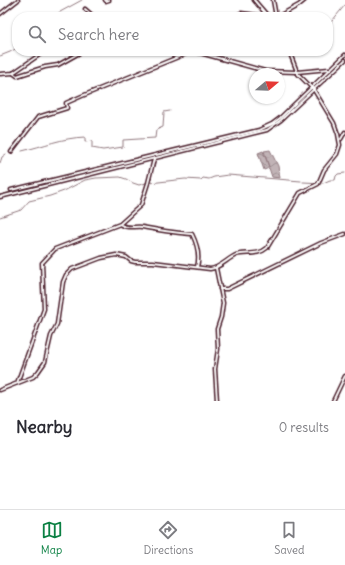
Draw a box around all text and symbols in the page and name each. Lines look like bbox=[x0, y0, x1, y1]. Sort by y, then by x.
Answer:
search box bbox=[12, 12, 333, 56]
icon: search bbox=[26, 23, 48, 45]
text: Search here bbox=[58, 25, 139, 44]
north arrow bbox=[249, 68, 285, 104]
text: Nearby bbox=[16, 416, 72, 438]
text: 0 results bbox=[279, 419, 329, 436]
tab: Map bbox=[41, 519, 63, 557]
tab: Directions bbox=[144, 519, 193, 557]
tab: Saved bbox=[274, 519, 304, 557]

